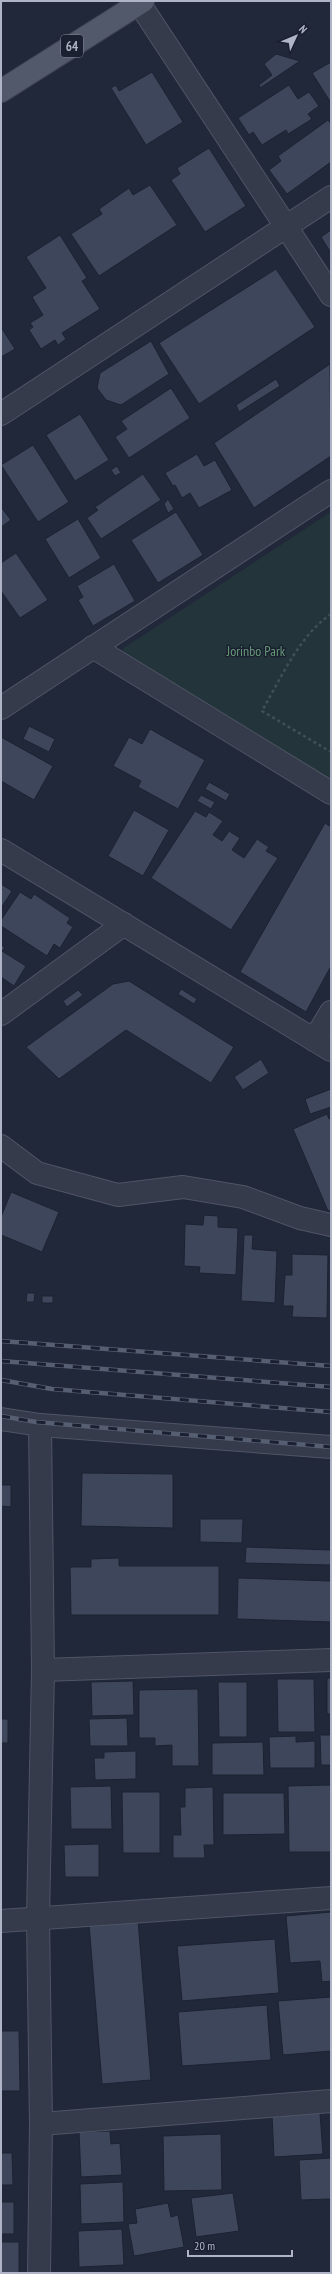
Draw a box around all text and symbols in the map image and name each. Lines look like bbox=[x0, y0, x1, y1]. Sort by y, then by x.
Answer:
north arrow bbox=[276, 16, 316, 56]
text: N bbox=[296, 22, 310, 36]
road number: 64 bbox=[61, 35, 83, 57]
park label: Jorinbo Park bbox=[226, 642, 286, 660]
scale bar bbox=[188, 2232, 292, 2258]
text: 20 m bbox=[194, 2238, 215, 2253]

